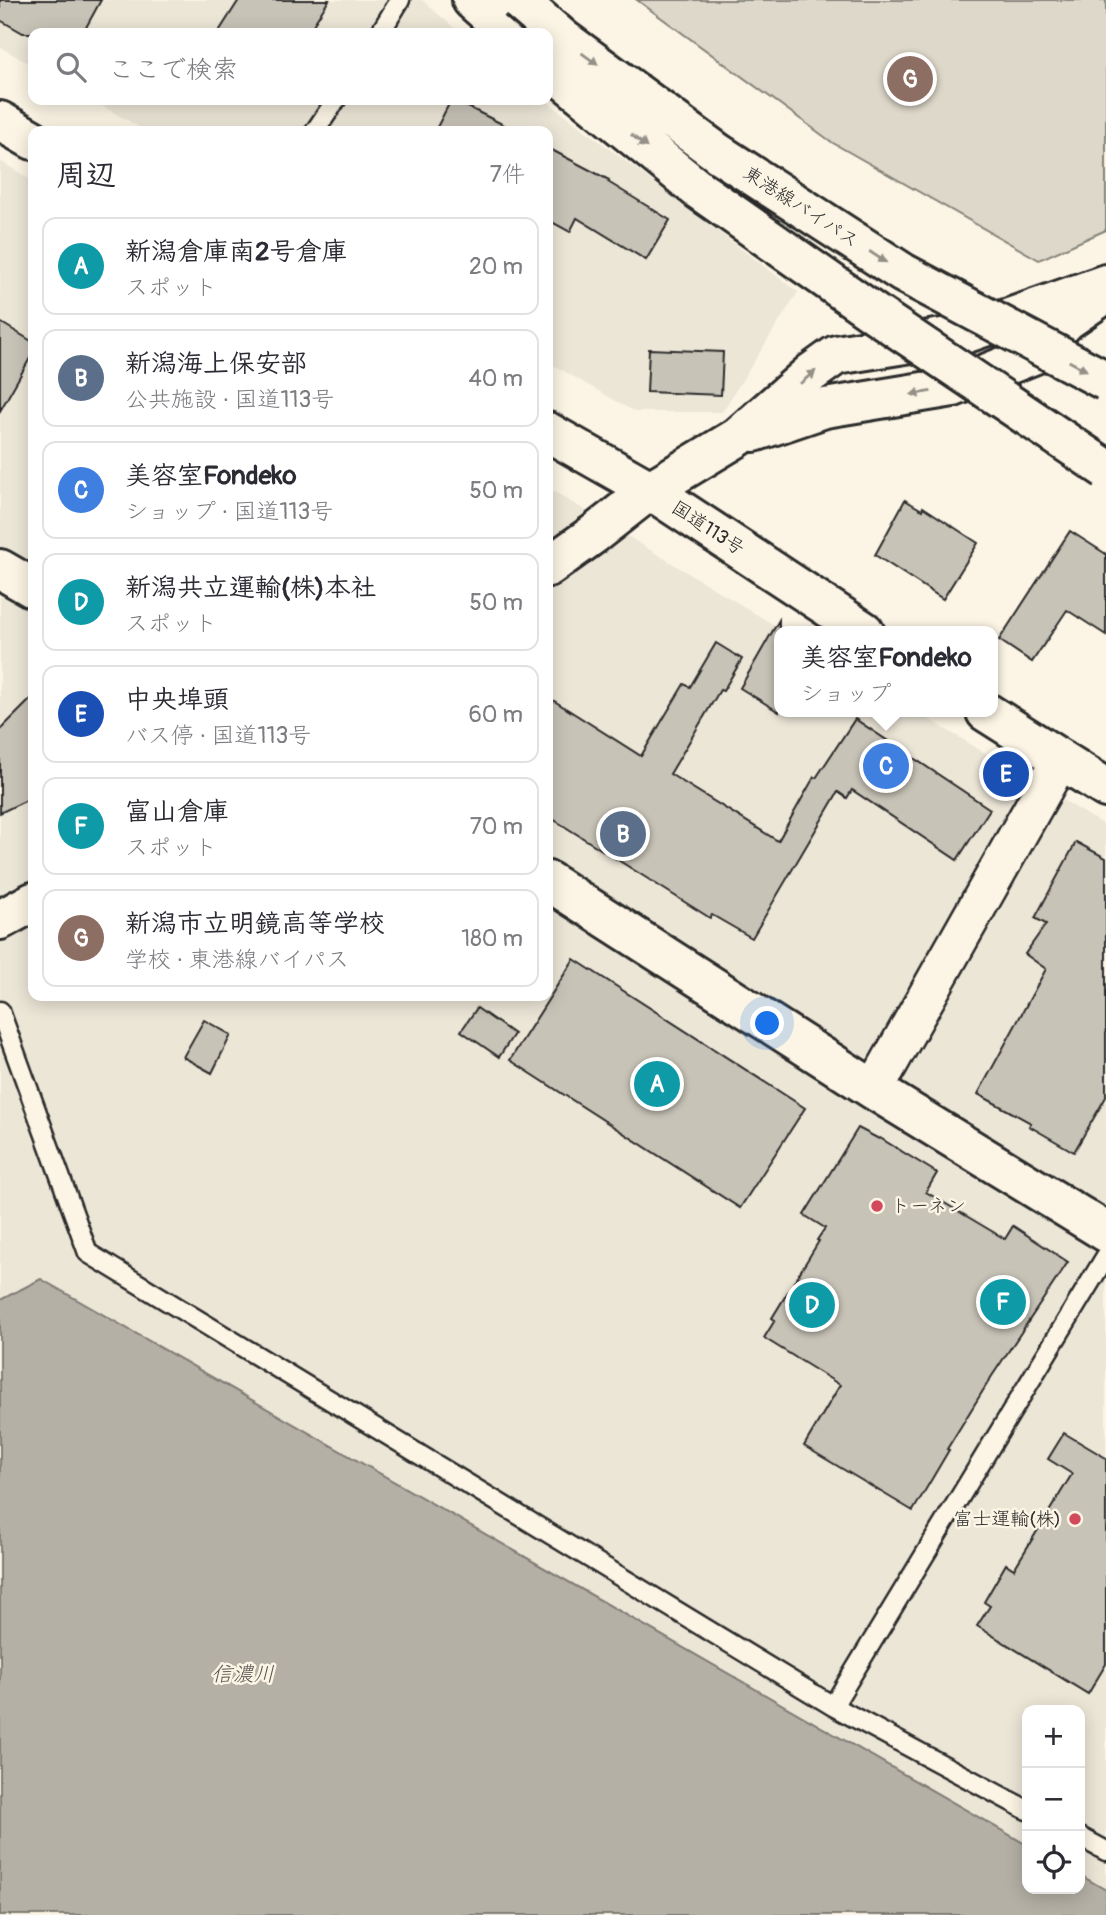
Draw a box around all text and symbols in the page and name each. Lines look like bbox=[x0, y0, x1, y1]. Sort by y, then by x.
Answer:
search box bbox=[28, 28, 553, 105]
icon: search bbox=[52, 48, 90, 86]
one-way arrow bbox=[581, 52, 599, 66]
pin: G bbox=[887, 53, 933, 105]
text: ここで検索 bbox=[108, 54, 238, 86]
one-way arrow bbox=[630, 133, 647, 148]
text: 周辺 bbox=[56, 157, 116, 194]
text: 7件 bbox=[490, 160, 525, 189]
street label: 東港線バイパス bbox=[739, 161, 863, 253]
text: 新潟倉庫南2号倉庫 bbox=[125, 236, 348, 268]
one-way arrow bbox=[869, 250, 887, 264]
text: A bbox=[74, 252, 88, 281]
text: 20 m bbox=[469, 252, 523, 281]
text: スポット bbox=[125, 273, 217, 302]
text: 新潟海上保安部 bbox=[125, 348, 307, 380]
one-way arrow bbox=[1068, 360, 1088, 372]
text: B bbox=[74, 364, 88, 393]
text: 40 m bbox=[469, 364, 523, 393]
one-way arrow bbox=[799, 370, 816, 385]
text: 公共施設 · 国道113号 bbox=[125, 385, 334, 414]
one-way arrow bbox=[909, 388, 931, 399]
text: 美容室Fondeko bbox=[125, 460, 296, 492]
text: C bbox=[74, 476, 88, 505]
text: 50 m bbox=[469, 476, 523, 505]
street label: 国道113号 bbox=[667, 495, 749, 561]
text: ショップ · 国道113号 bbox=[125, 497, 333, 526]
text: 新潟共立運輸(株)本社 bbox=[125, 572, 376, 604]
text: D bbox=[74, 588, 88, 617]
text: 50 m bbox=[469, 588, 523, 617]
text: スポット bbox=[125, 609, 217, 638]
popup bbox=[774, 626, 998, 717]
text: 美容室Fondeko bbox=[800, 642, 972, 674]
text: ショップ bbox=[800, 679, 891, 708]
text: 中央埠頭 bbox=[125, 684, 229, 716]
text: E bbox=[75, 700, 87, 729]
text: 60 m bbox=[468, 700, 523, 729]
text: バス停 · 国道113号 bbox=[125, 721, 311, 750]
pin: C bbox=[863, 740, 909, 792]
pin: E bbox=[983, 748, 1029, 800]
text: 富山倉庫 bbox=[125, 796, 229, 828]
pin: B bbox=[600, 808, 646, 860]
text: F bbox=[74, 812, 88, 841]
text: 70 m bbox=[470, 812, 523, 841]
text: スポット bbox=[125, 833, 217, 862]
text: 新潟市立明鏡高等学校 bbox=[125, 908, 385, 940]
text: G bbox=[73, 924, 89, 953]
text: 180 m bbox=[461, 924, 523, 953]
text: 学校 · 東港線バイパス bbox=[125, 945, 349, 974]
your location bbox=[750, 1006, 784, 1040]
pin: A bbox=[634, 1058, 680, 1110]
place label: トーネン bbox=[891, 1194, 966, 1218]
marker: トーネン bbox=[869, 1198, 885, 1214]
pin: F bbox=[980, 1276, 1026, 1328]
pin: D bbox=[789, 1279, 835, 1331]
place label: 富士運輸(株) bbox=[953, 1507, 1061, 1531]
marker: 富士運輸(株) bbox=[1067, 1511, 1083, 1527]
water label: 信濃川 bbox=[212, 1661, 275, 1688]
map controls bbox=[1022, 1705, 1085, 1894]
button: + bbox=[1022, 1705, 1085, 1768]
button: − bbox=[1022, 1768, 1085, 1831]
button: locate bbox=[1022, 1831, 1085, 1894]

